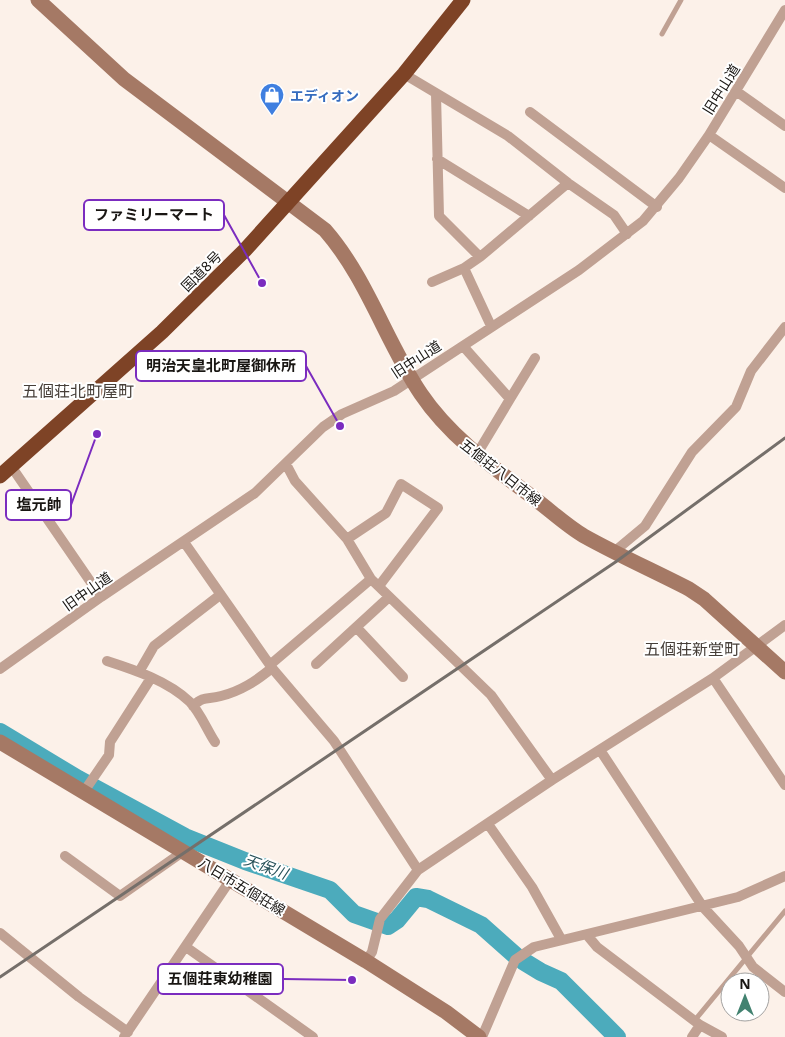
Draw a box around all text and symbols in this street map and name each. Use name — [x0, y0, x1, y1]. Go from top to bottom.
street label: 旧中山道 — [698, 60, 744, 118]
shop icon: エディオン — [259, 82, 285, 116]
place label: エディオン — [290, 86, 359, 105]
callout: ファミリーマート — [84, 200, 224, 230]
text: ファミリーマート — [94, 204, 214, 224]
street label: 国道8号 — [177, 247, 225, 295]
street label: 旧中山道 — [387, 336, 445, 382]
callout: 明治天皇北町屋御休所 — [136, 351, 306, 381]
text: 明治天皇北町屋御休所 — [146, 355, 296, 375]
district label: 五個荘北町屋町 — [22, 380, 134, 402]
street label: 五個荘八日市線 — [457, 434, 545, 510]
callout: 塩元帥 — [6, 490, 71, 520]
text: 塩元帥 — [16, 494, 62, 514]
street label: 旧中山道 — [59, 567, 115, 615]
district label: 五個荘新堂町 — [644, 638, 740, 660]
water label: 天保川 — [241, 849, 292, 884]
street label: 八日市五個荘線 — [195, 853, 289, 919]
callout: 五個荘東幼稚園 — [158, 964, 283, 994]
text: 五個荘東幼稚園 — [167, 968, 273, 988]
north arrow — [720, 972, 770, 1022]
text: N — [739, 974, 751, 993]

